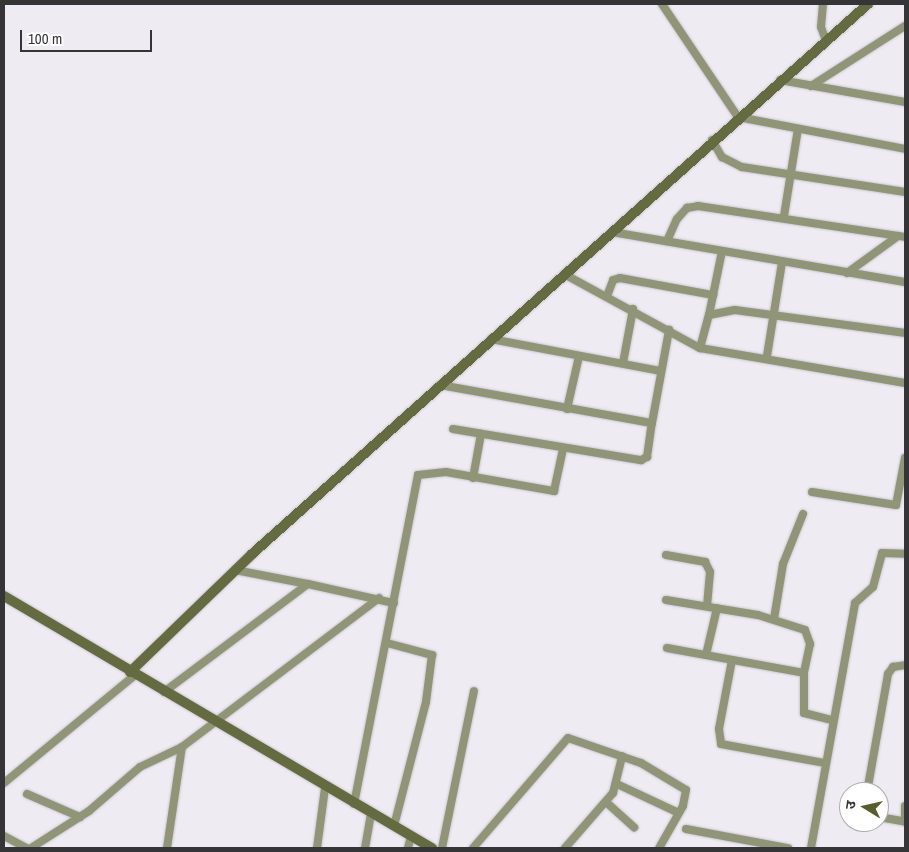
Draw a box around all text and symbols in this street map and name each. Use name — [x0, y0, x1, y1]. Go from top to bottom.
scale bar — [22, 20, 155, 52]
text: 100 m — [28, 28, 62, 49]
north arrow — [839, 782, 889, 832]
text: उ — [841, 799, 860, 810]

